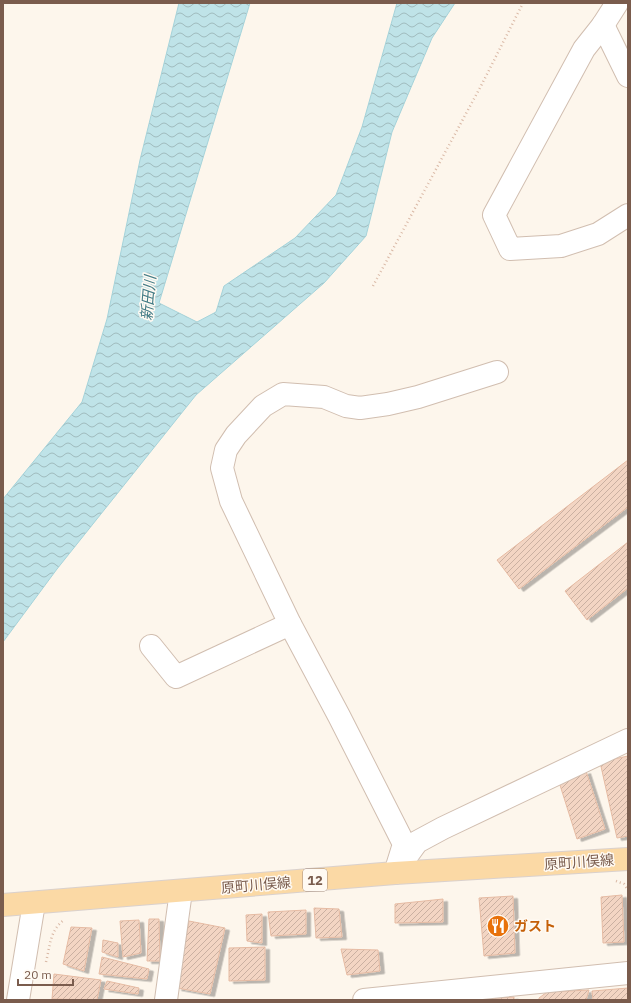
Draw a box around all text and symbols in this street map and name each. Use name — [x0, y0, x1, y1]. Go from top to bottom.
water label: 新田川 — [137, 273, 160, 321]
street label: 原町川俣線 — [543, 851, 615, 873]
road number: 12 — [303, 869, 327, 891]
street label: 原町川俣線 — [220, 873, 292, 897]
restaurant icon: ガスト — [485, 913, 511, 939]
place label: ガスト — [514, 917, 556, 935]
scale bar — [18, 961, 73, 987]
text: 20 m — [24, 967, 52, 982]

